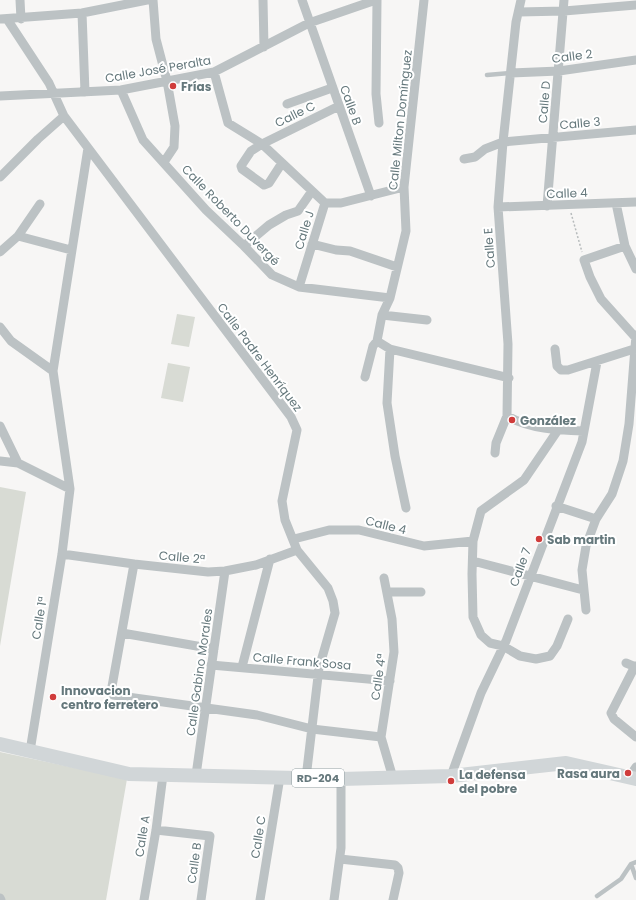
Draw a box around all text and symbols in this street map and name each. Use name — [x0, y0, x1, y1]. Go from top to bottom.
street label: Calle 2 — [551, 45, 593, 67]
street label: Calle Milton Domínguez — [384, 49, 416, 191]
street label: Calle José Peralta — [104, 51, 212, 87]
place label: Frías — [181, 78, 212, 95]
street label: Calle D — [534, 80, 554, 124]
marker: Frías — [168, 81, 178, 91]
street label: Calle B — [336, 83, 366, 127]
street label: Calle C — [272, 97, 318, 131]
street label: Calle 3 — [559, 113, 601, 133]
street label: Calle Roberto Duvergé — [178, 161, 284, 269]
street label: Calle 4 — [546, 184, 588, 202]
street label: Calle J — [290, 208, 318, 252]
street label: Calle E — [479, 227, 499, 269]
street label: Calle Padre Henríquez — [214, 299, 306, 415]
place label: González — [520, 412, 576, 429]
marker: González — [507, 415, 517, 425]
street label: Calle 4 — [364, 512, 409, 538]
place label: Sab martin — [547, 531, 616, 548]
marker: Sab martin — [534, 534, 544, 544]
street label: Calle 7 — [505, 545, 535, 589]
street label: Calle 2ª — [158, 547, 206, 567]
street label: Calle 1ª — [27, 595, 51, 641]
street label: Calle Gabino Morales — [182, 607, 216, 737]
street label: Calle Frank Sosa — [252, 648, 352, 674]
street label: Calle 4ª — [366, 653, 390, 701]
place label: Innovacion centro ferretero — [61, 682, 159, 713]
marker: Innovacion centro ferretero — [48, 692, 58, 702]
place label: Rasa aura — [557, 765, 620, 782]
place label: La defensa del pobre — [459, 766, 526, 797]
marker: Rasa aura — [623, 768, 633, 778]
road number: RD-204 — [292, 769, 344, 787]
marker: La defensa del pobre — [446, 776, 456, 786]
street label: Calle A — [130, 814, 154, 858]
street label: Calle C — [246, 814, 270, 860]
street label: Calle B — [183, 841, 205, 885]

